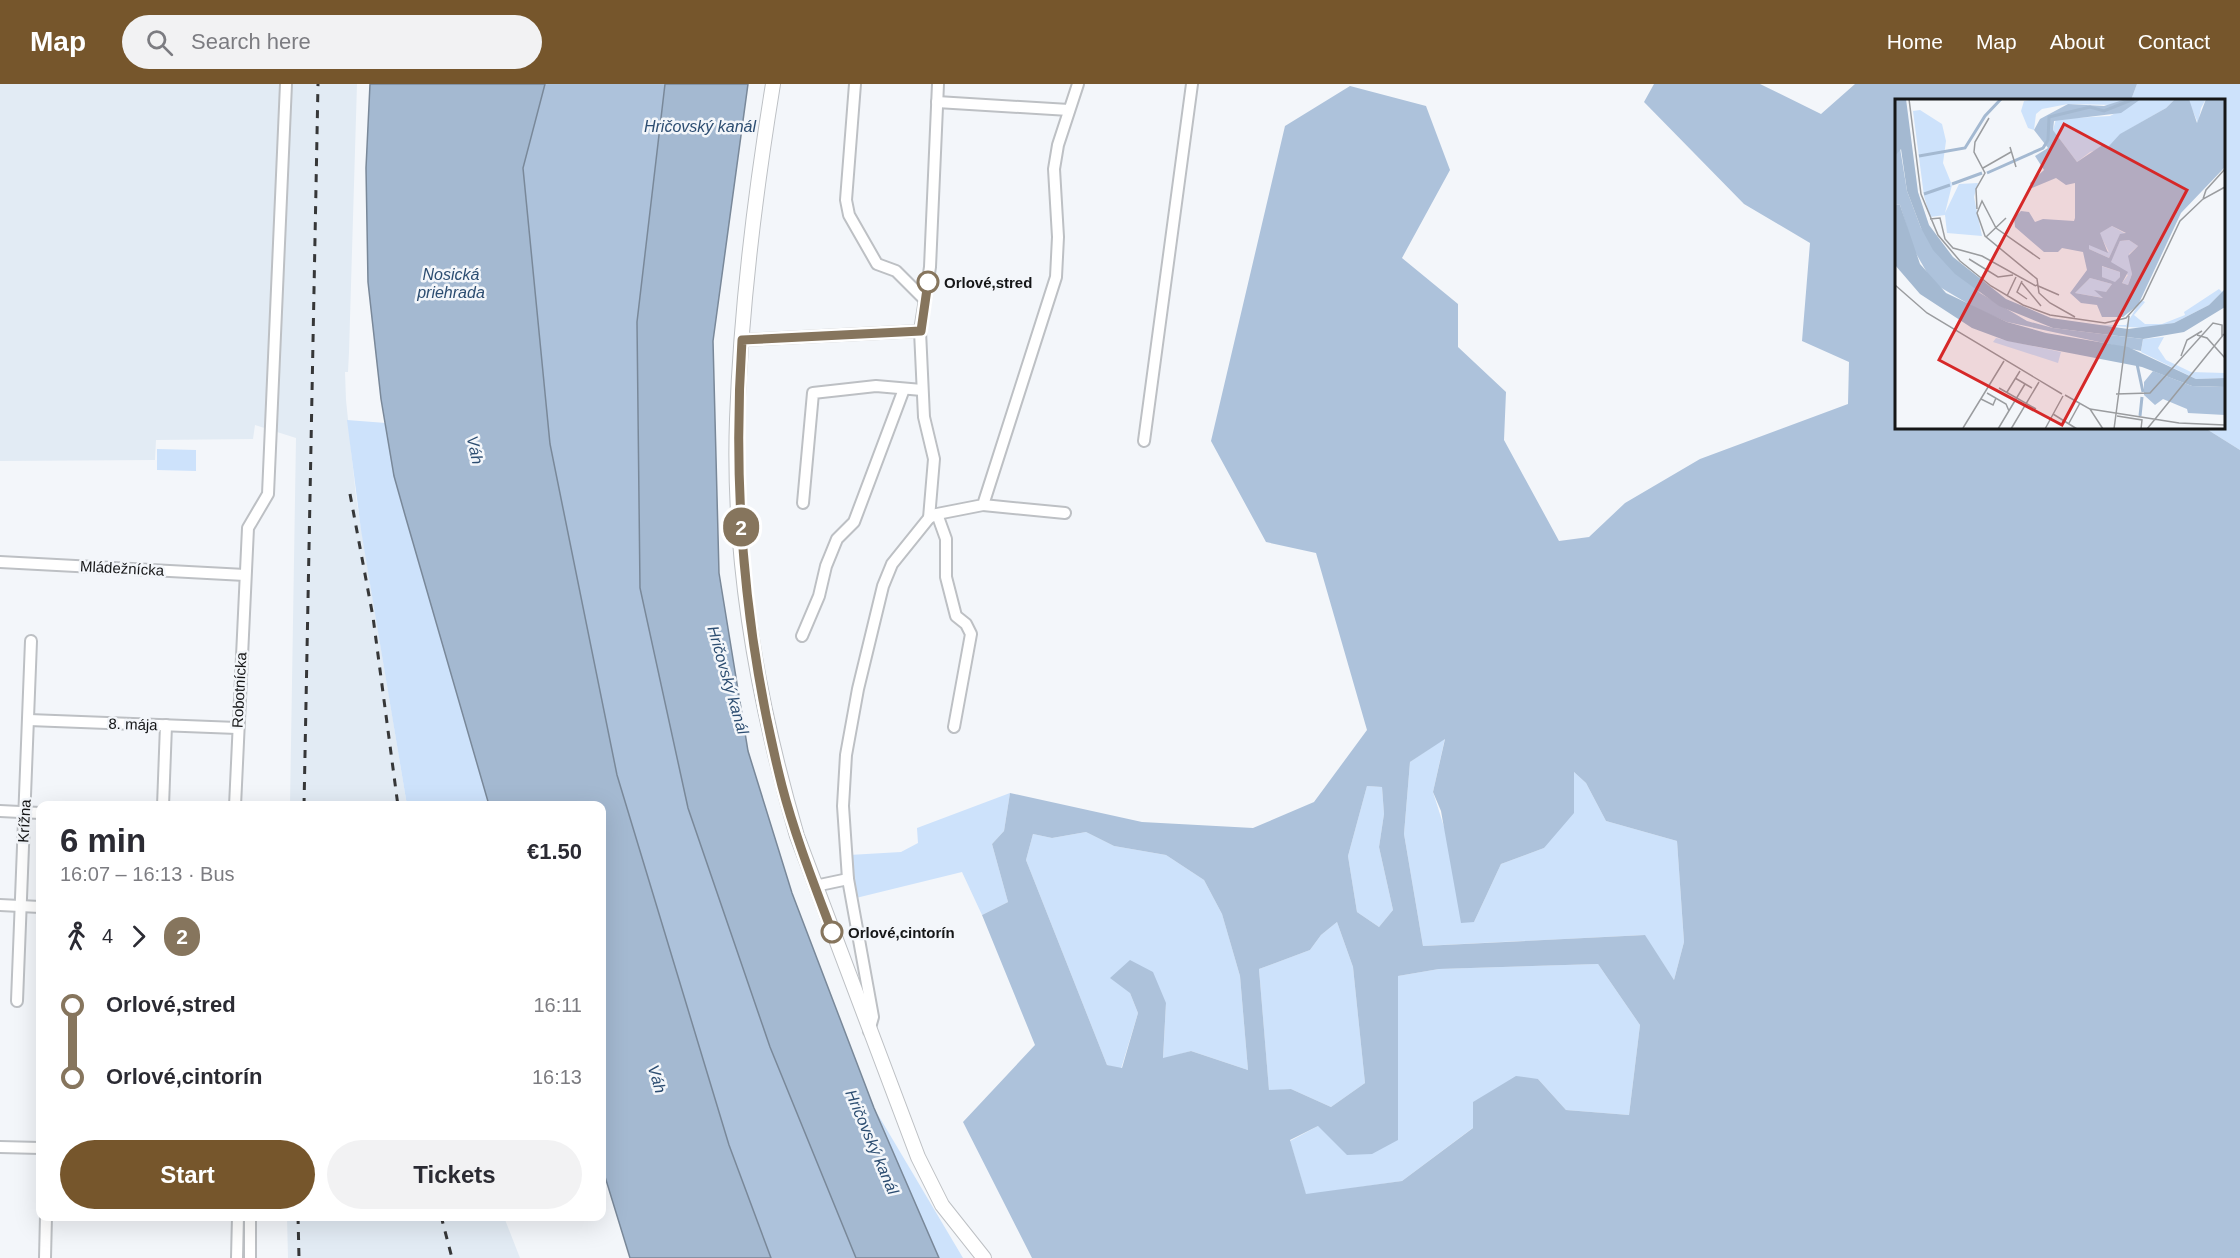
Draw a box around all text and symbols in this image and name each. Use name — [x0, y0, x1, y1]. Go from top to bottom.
search box — [122, 15, 542, 69]
text: Map — [30, 26, 86, 57]
icon: search — [143, 26, 176, 59]
text: Search here — [191, 29, 311, 54]
text: Home — [1887, 30, 1943, 53]
text: Map — [1976, 30, 2017, 53]
text: About — [2050, 30, 2105, 53]
text: Contact — [2138, 30, 2210, 53]
inset map — [1895, 99, 2225, 429]
water label: Hričovský kanál — [644, 118, 756, 135]
water label: Nosická priehrada — [416, 266, 485, 301]
marker: Orlové,stred — [917, 271, 939, 293]
place label: Orlové,stred — [944, 274, 1032, 291]
water label: Váh — [464, 434, 487, 466]
line badge: 2 — [722, 508, 760, 546]
text: 2 — [735, 516, 747, 539]
street label: Mládežnícka — [80, 557, 165, 579]
water label: Hričovský kanál — [704, 624, 752, 737]
street label: Robotnícka — [229, 651, 250, 728]
street label: 8. mája — [108, 715, 159, 733]
street label: Krížna — [14, 798, 34, 843]
text: 6 min — [60, 822, 146, 859]
text: €1.50 — [527, 839, 582, 864]
text: 16:07 – 16:13 · Bus — [60, 863, 235, 885]
icon: walk — [60, 920, 93, 953]
icon: forward — [122, 920, 155, 953]
marker: Orlové,cintorín — [821, 921, 843, 943]
place label: Orlové,cintorín — [848, 924, 955, 941]
text: 4 — [102, 925, 113, 947]
text: 2 — [176, 925, 188, 948]
text: Orlové,stred — [106, 992, 236, 1017]
text: 16:11 — [533, 994, 582, 1016]
water label: Váh — [645, 1063, 669, 1095]
text: Orlové,cintorín — [106, 1064, 262, 1089]
text: 16:13 — [532, 1066, 582, 1088]
water label: Hričovský kanál — [842, 1087, 902, 1197]
button: Start — [60, 1140, 315, 1209]
button: Tickets — [327, 1140, 582, 1209]

